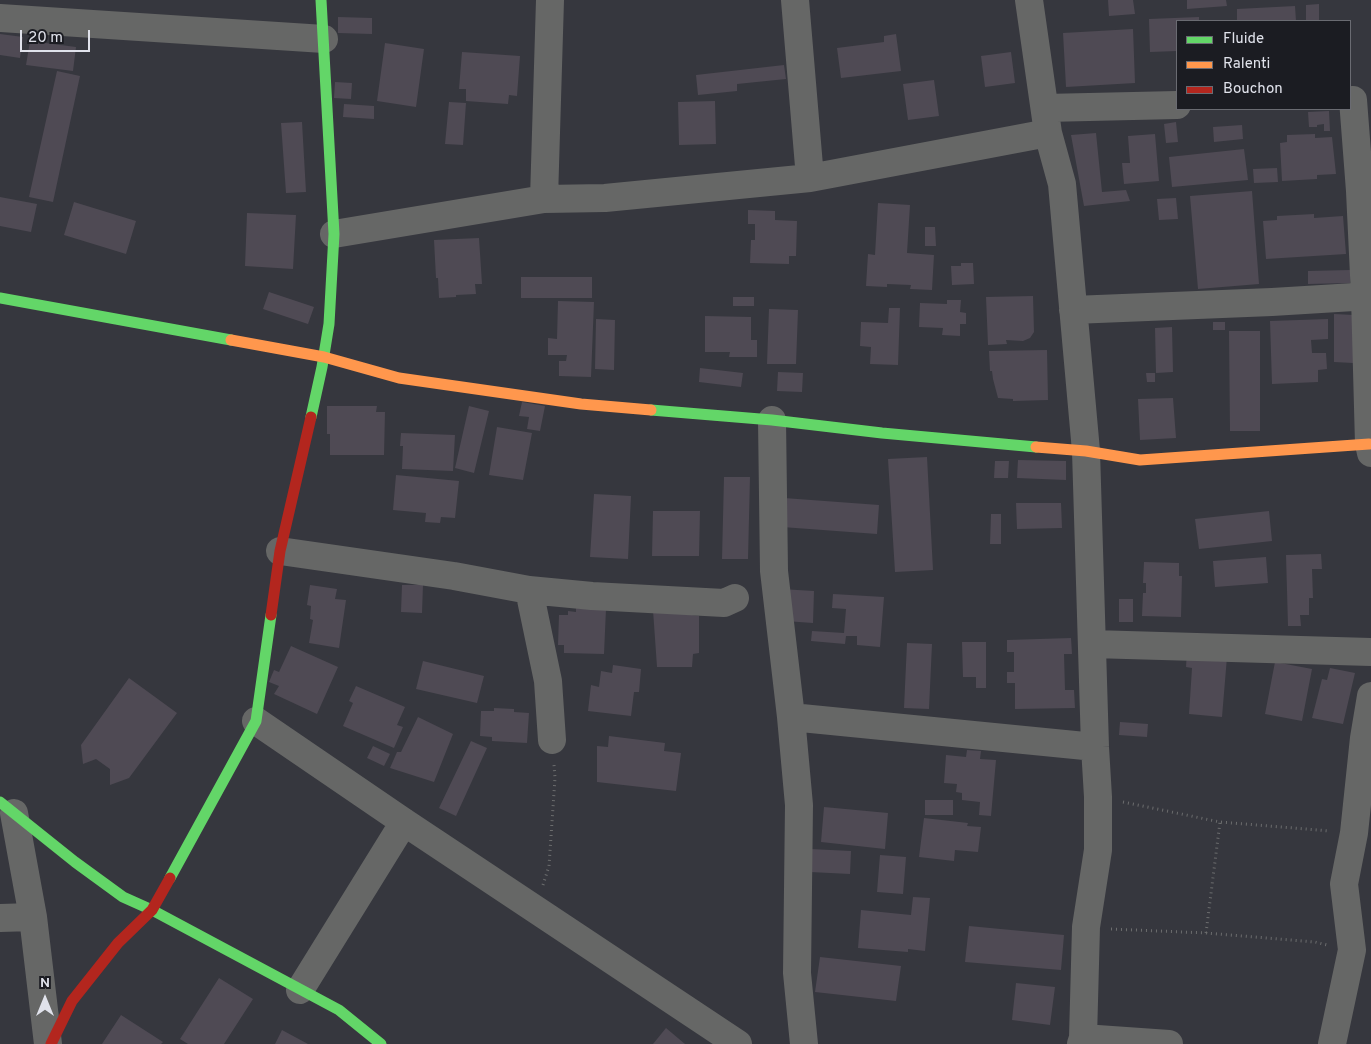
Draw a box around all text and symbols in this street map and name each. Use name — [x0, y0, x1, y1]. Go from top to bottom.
scale bar — [22, 20, 92, 52]
legend — [1176, 20, 1351, 110]
text: 20 m — [28, 29, 63, 48]
text: Fluide — [1223, 30, 1264, 49]
text: Ralenti — [1223, 55, 1270, 74]
text: Bouchon — [1223, 80, 1283, 99]
north arrow — [20, 974, 70, 1024]
text: N — [40, 975, 50, 992]

